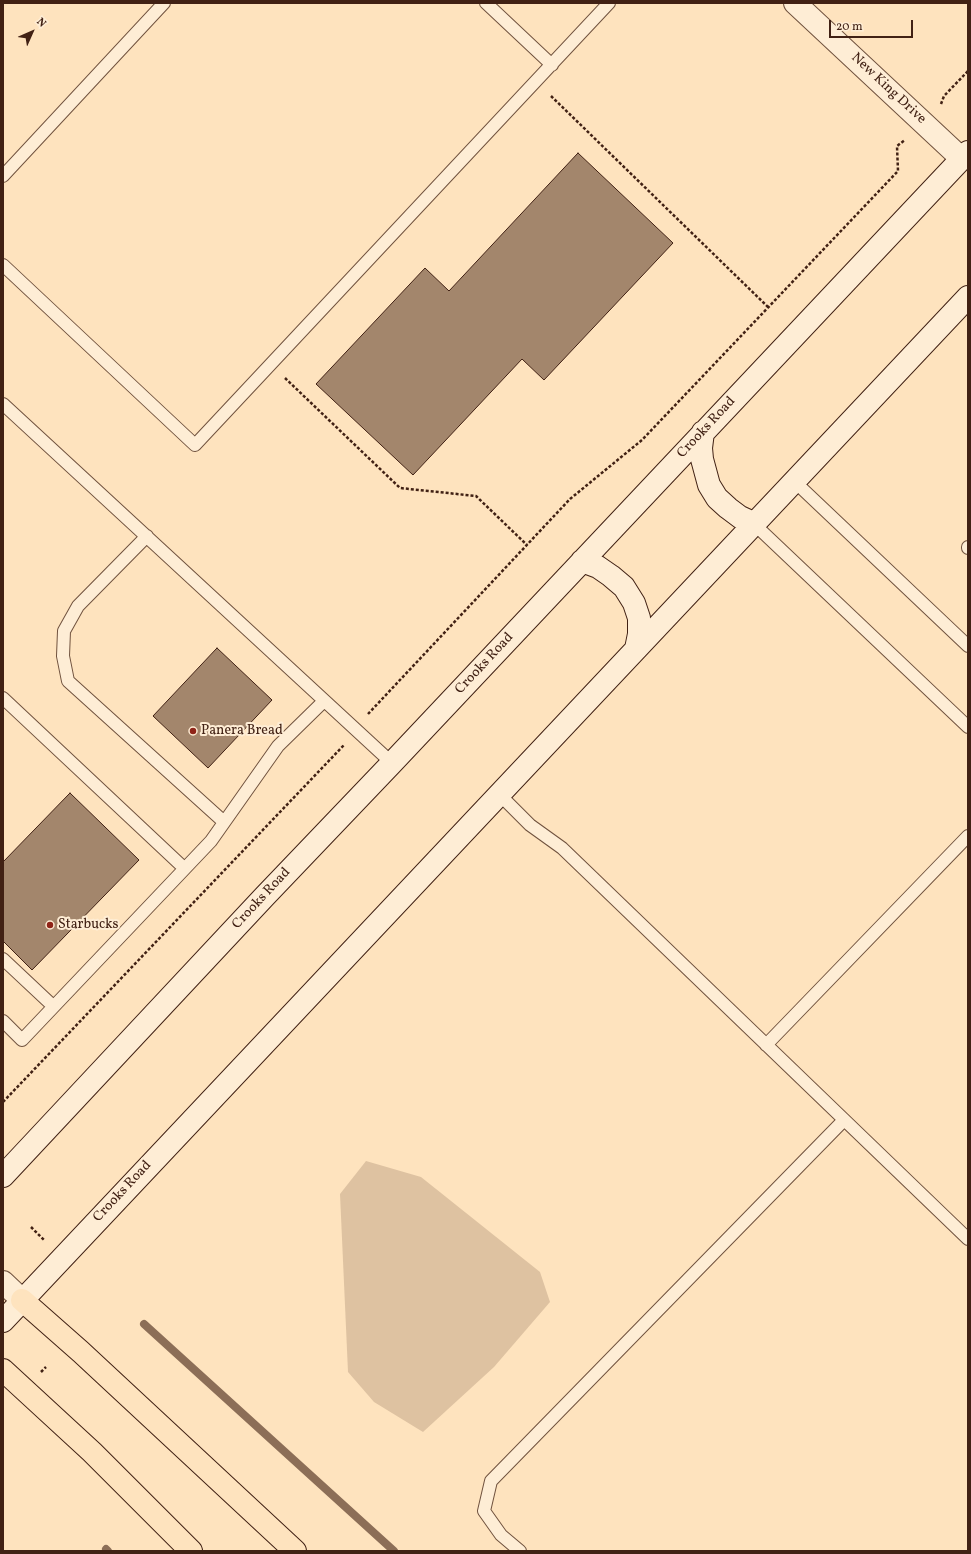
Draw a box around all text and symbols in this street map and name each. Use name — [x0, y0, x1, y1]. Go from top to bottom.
north arrow — [12, 12, 52, 52]
scale bar — [831, 12, 915, 38]
text: N — [33, 15, 49, 31]
text: 20 m — [836, 19, 863, 35]
street label: New King Drive — [847, 50, 929, 128]
street label: Crooks Road — [674, 394, 740, 462]
street label: Crooks Road — [452, 630, 518, 698]
place label: Panera Bread — [201, 723, 283, 739]
marker: Panera Bread — [188, 726, 198, 736]
street label: Crooks Road — [229, 865, 295, 933]
place label: Starbucks — [58, 917, 119, 933]
marker: Starbucks — [45, 920, 55, 930]
street label: Crooks Road — [90, 1158, 156, 1226]

